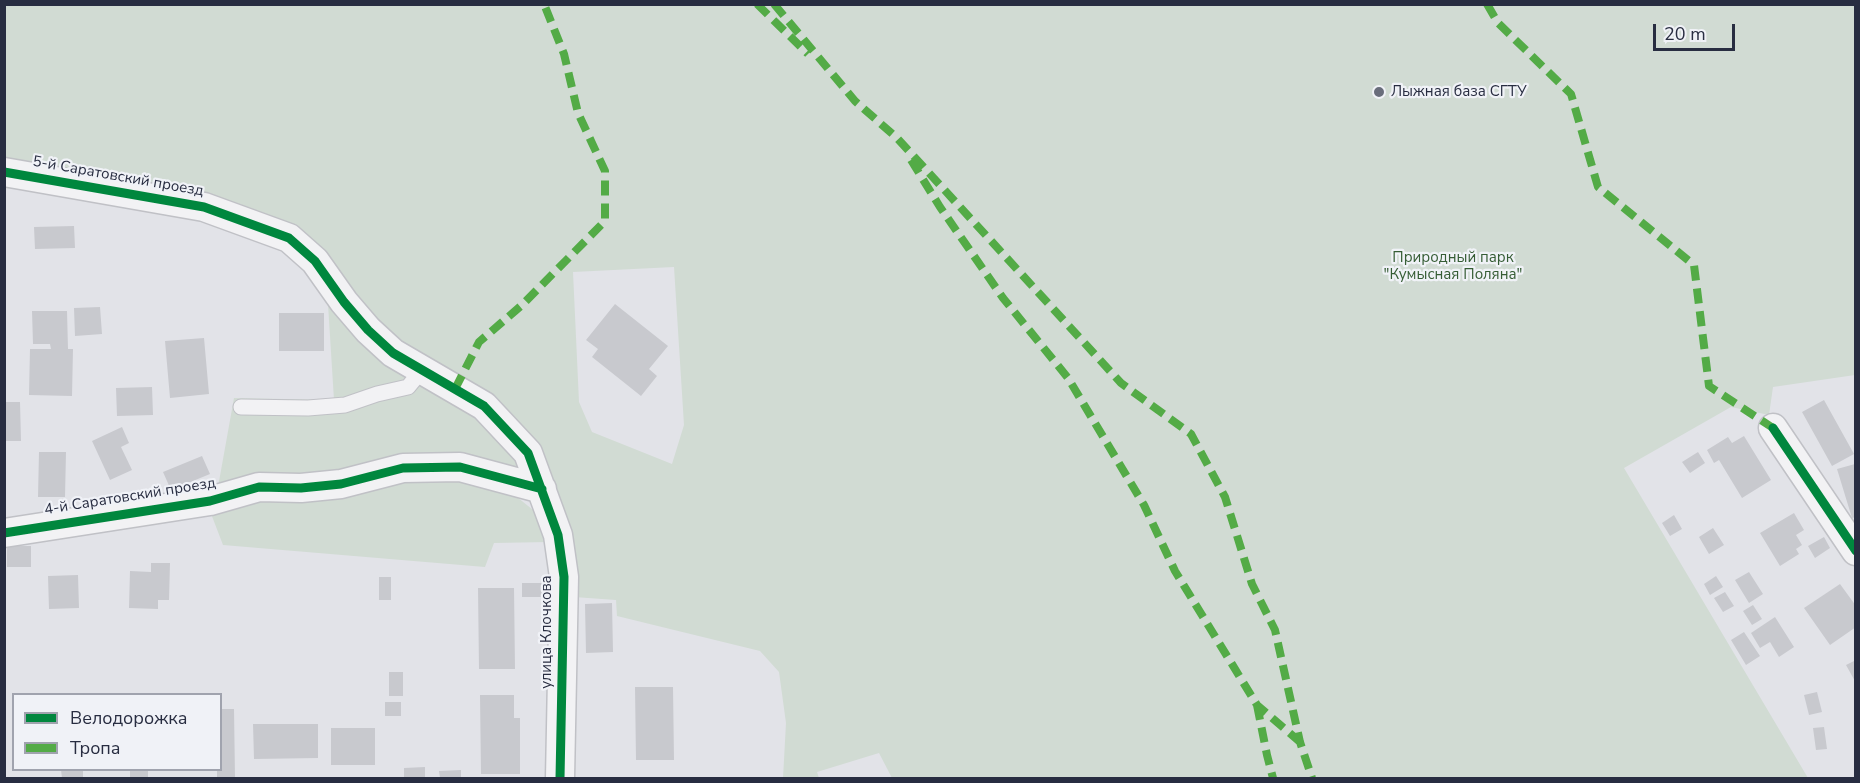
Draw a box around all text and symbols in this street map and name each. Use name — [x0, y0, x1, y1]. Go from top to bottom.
scale bar — [1656, 12, 1738, 50]
text: 20 m — [1664, 22, 1706, 46]
place label: Лыжная база СГТУ — [1391, 83, 1527, 101]
marker: Лыжная база СГТУ — [1372, 85, 1386, 99]
street label: 5-й Саратовский проезд — [31, 153, 205, 201]
park label: Природный парк "Кумысная Поляна" — [1384, 249, 1522, 284]
street label: 4-й Саратовский проезд — [43, 475, 217, 519]
street label: улица Клочкова — [538, 575, 556, 689]
legend — [12, 693, 222, 771]
text: Велодорожка — [70, 706, 187, 730]
text: Тропа — [70, 736, 121, 760]

